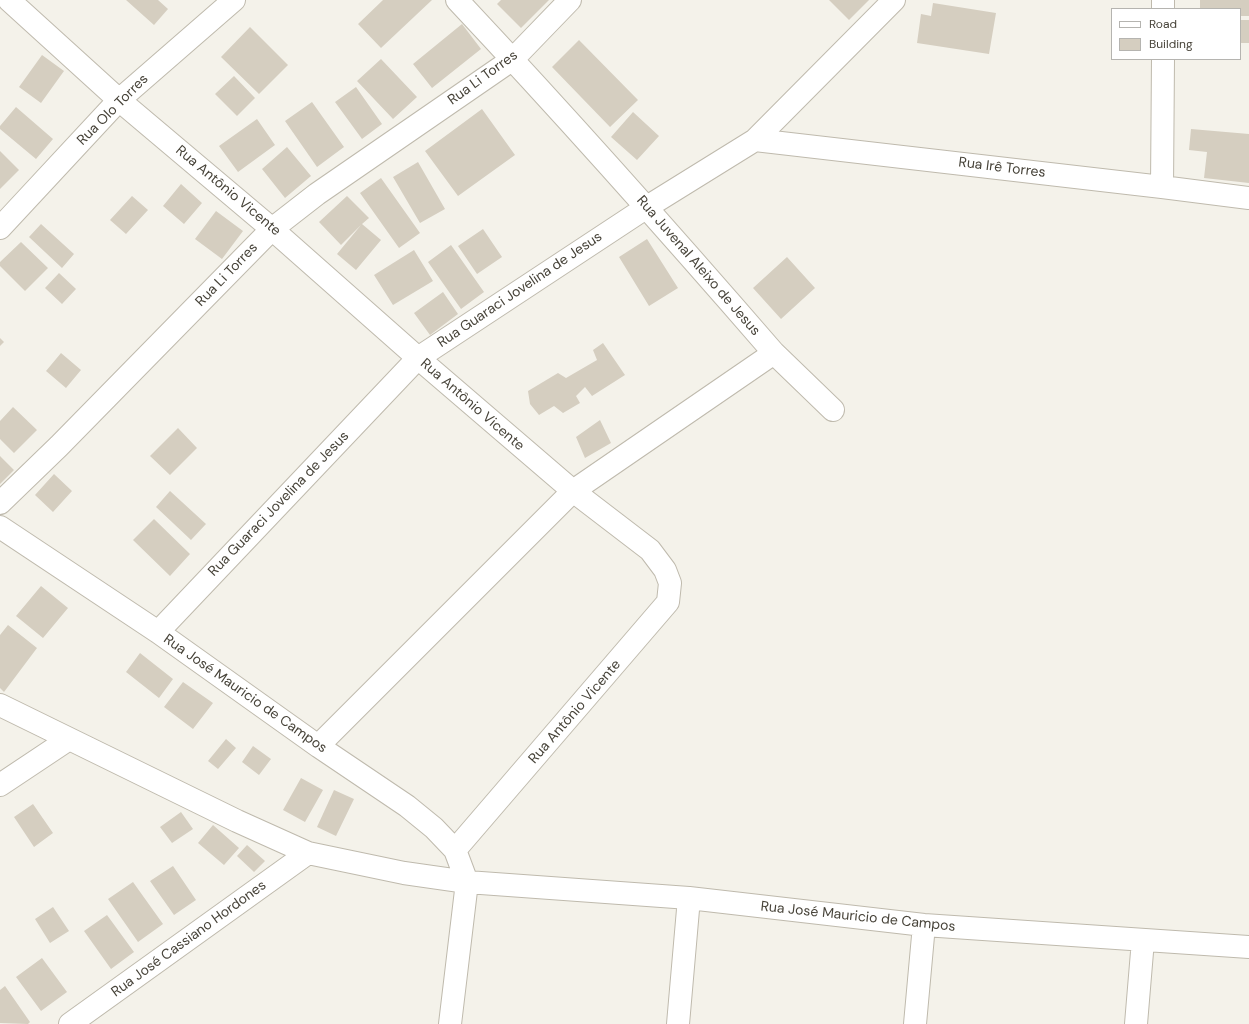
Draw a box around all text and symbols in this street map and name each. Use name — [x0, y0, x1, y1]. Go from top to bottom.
legend — [1111, 8, 1241, 60]
text: Road — [1149, 16, 1177, 32]
text: Building — [1149, 36, 1193, 52]
street label: Rua Li Torres — [445, 47, 521, 109]
street label: Rua Olo Torres — [74, 71, 152, 149]
street label: Rua Antônio Vicente — [172, 142, 284, 240]
street label: Rua Irê Torres — [958, 154, 1046, 182]
street label: Rua Juvenal Aleixo de Jesus — [633, 193, 763, 339]
street label: Rua Guaraci Jovelina de Jesus — [434, 228, 606, 352]
street label: Rua Li Torres — [192, 240, 262, 310]
street label: Rua Antônio Vicente — [417, 355, 527, 455]
street label: Rua Guaraci Jovelina de Jesus — [205, 428, 353, 580]
street label: Rua José Mauricio de Campos — [160, 631, 330, 757]
street label: Rua Antônio Vicente — [525, 657, 625, 767]
street label: Rua José Cassiano Hordones — [108, 877, 270, 1001]
street label: Rua José Mauricio de Campos — [760, 898, 956, 936]

